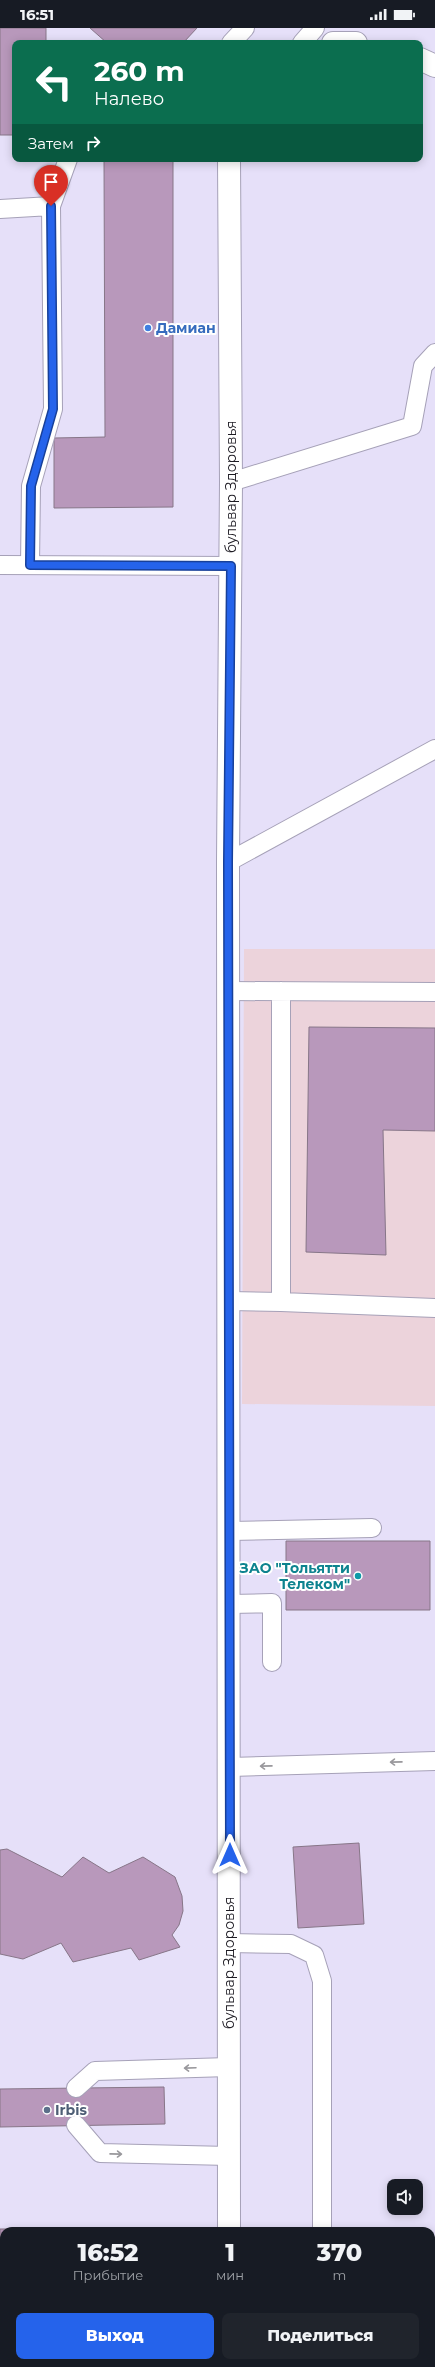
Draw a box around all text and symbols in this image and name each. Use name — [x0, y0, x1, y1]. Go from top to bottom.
text: 16:51 — [20, 5, 54, 24]
text: 260 m — [94, 54, 185, 88]
icon: left — [28, 56, 80, 108]
text: Налево — [94, 88, 164, 110]
icon: right — [82, 132, 104, 154]
text: Затем — [28, 134, 74, 153]
pin — [34, 165, 68, 206]
icon: arrive — [40, 171, 62, 193]
place label: Дамиан — [156, 319, 216, 337]
marker: Дамиан — [143, 323, 153, 333]
street label: бульвар Здоровья — [222, 421, 240, 553]
place label: ЗАО "Тольятти Телеком" — [239, 1559, 350, 1593]
marker: ЗАО "Тольятти Телеком" — [353, 1571, 363, 1581]
one-way arrow — [390, 1759, 403, 1766]
one-way arrow — [260, 1762, 273, 1769]
position arrow — [209, 1834, 251, 1876]
street label: бульвар Здоровья — [220, 1897, 238, 2029]
one-way arrow — [184, 2065, 197, 2072]
place label: Irbis — [55, 2101, 87, 2119]
marker: Irbis — [42, 2105, 52, 2115]
one-way arrow — [109, 2150, 122, 2158]
map controls — [387, 2179, 423, 2215]
button: sound — [387, 2179, 423, 2215]
text: 16:52 — [78, 2238, 138, 2267]
text: 1 — [225, 2238, 235, 2267]
text: 370 — [317, 2238, 362, 2267]
text: Прибытие — [73, 2267, 143, 2283]
text: мин — [216, 2267, 244, 2283]
text: m — [333, 2267, 346, 2283]
button: Выход — [16, 2313, 214, 2359]
button: Поделиться — [222, 2313, 419, 2359]

